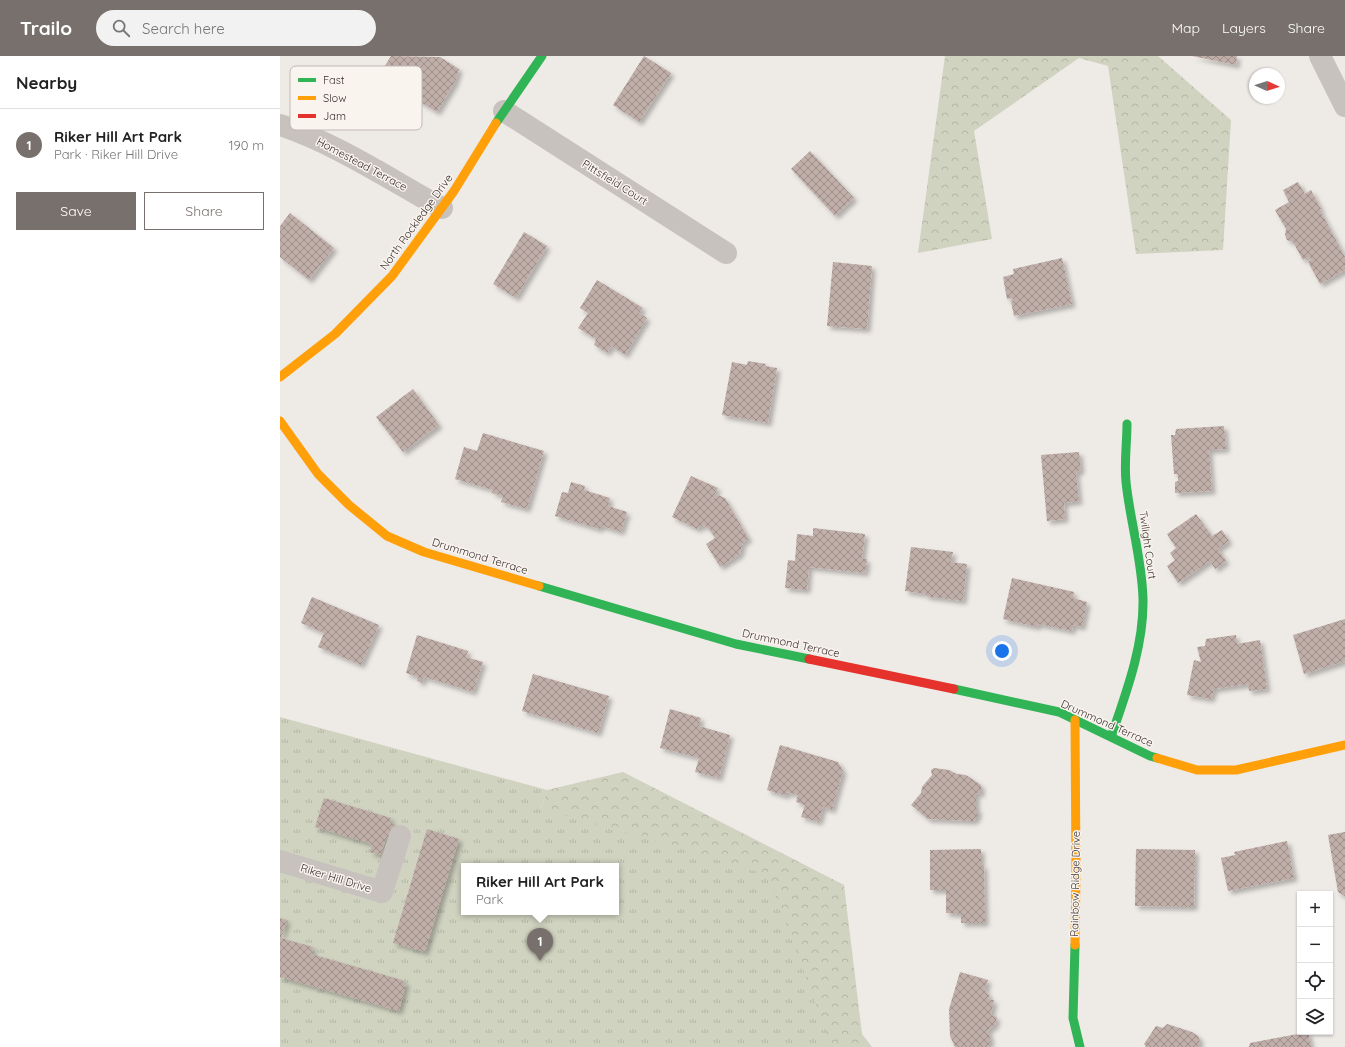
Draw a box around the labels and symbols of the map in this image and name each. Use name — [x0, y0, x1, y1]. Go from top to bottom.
legend — [290, 66, 422, 130]
north arrow — [1249, 68, 1285, 104]
text: Fast — [323, 73, 345, 87]
text: Slow — [323, 91, 347, 105]
text: Jam — [323, 109, 346, 123]
street label: Homestead Terrace — [314, 134, 410, 194]
street label: Pittsfield Court — [580, 156, 650, 208]
street label: North Rockledge Drive — [377, 171, 455, 273]
street label: Twilight Court — [1136, 510, 1160, 580]
street label: Drummond Terrace — [430, 535, 530, 577]
street label: Drummond Terrace — [741, 626, 841, 660]
your location — [992, 641, 1012, 661]
street label: Drummond Terrace — [1059, 696, 1155, 750]
street label: Rainbow Ridge Drive — [1067, 831, 1083, 937]
street label: Riker Hill Drive — [299, 861, 373, 895]
pin: 1 — [527, 928, 553, 961]

